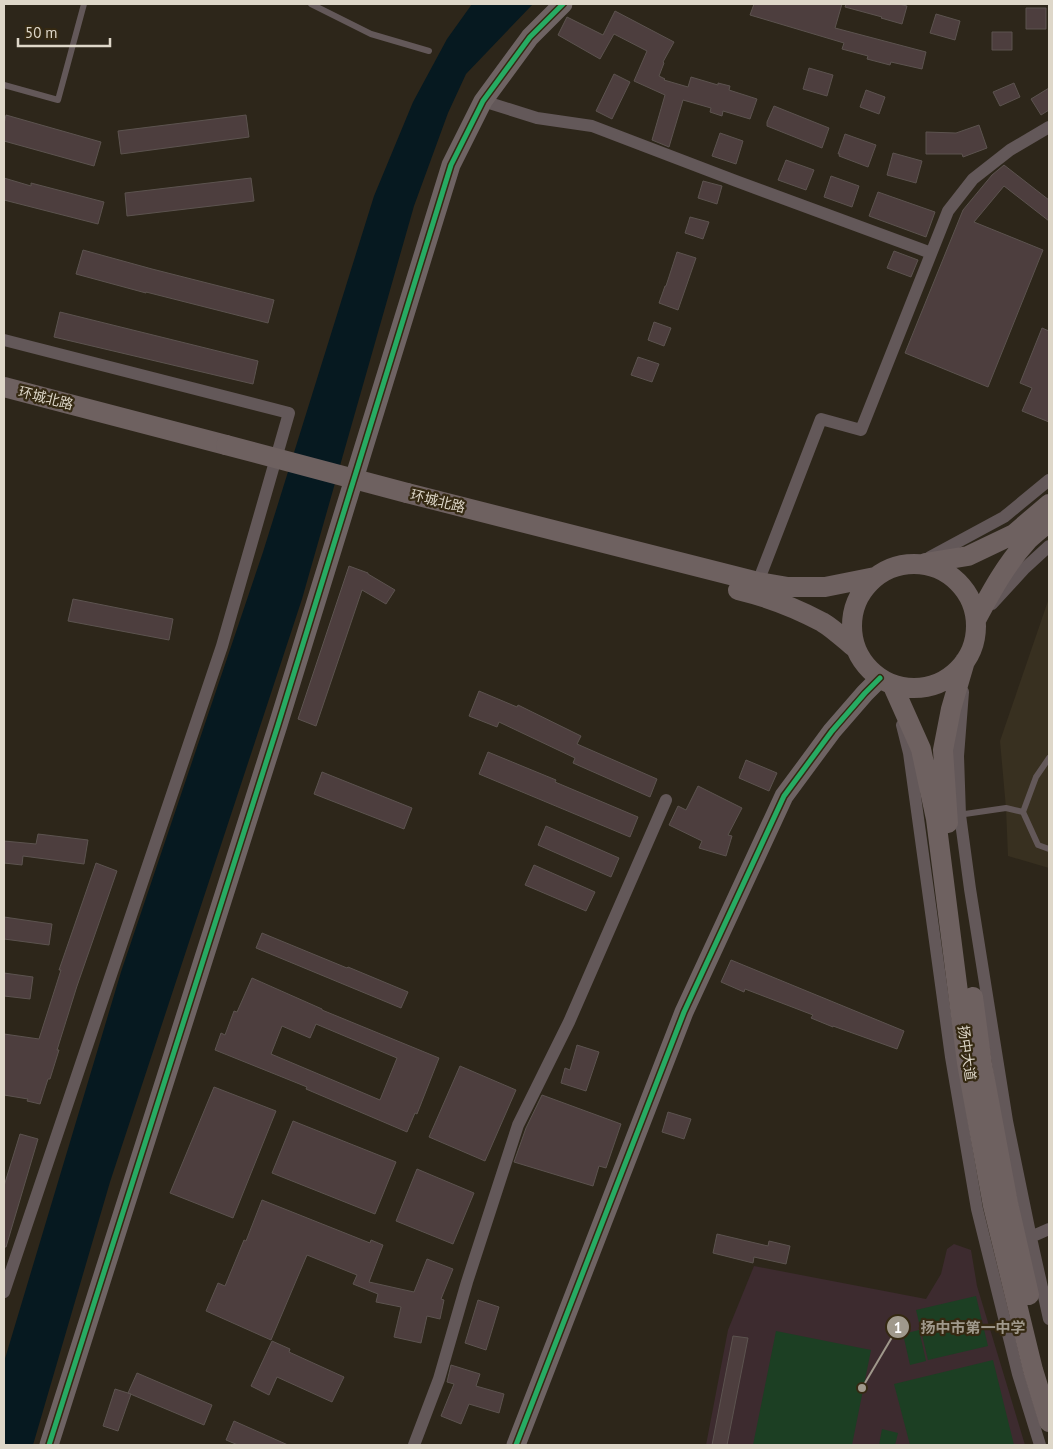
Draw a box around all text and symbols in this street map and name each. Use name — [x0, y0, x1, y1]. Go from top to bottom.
scale bar — [18, 15, 110, 47]
text: 50 m — [25, 23, 58, 42]
street label: 环城北路 — [17, 382, 75, 414]
street label: 环城北路 — [409, 485, 467, 517]
street label: 扬中大道 — [954, 1024, 980, 1082]
callout: 扬中市第一中学 — [886, 1312, 1036, 1342]
text: 1 — [894, 1318, 902, 1337]
text: 扬中市第一中学 — [920, 1318, 1026, 1337]

